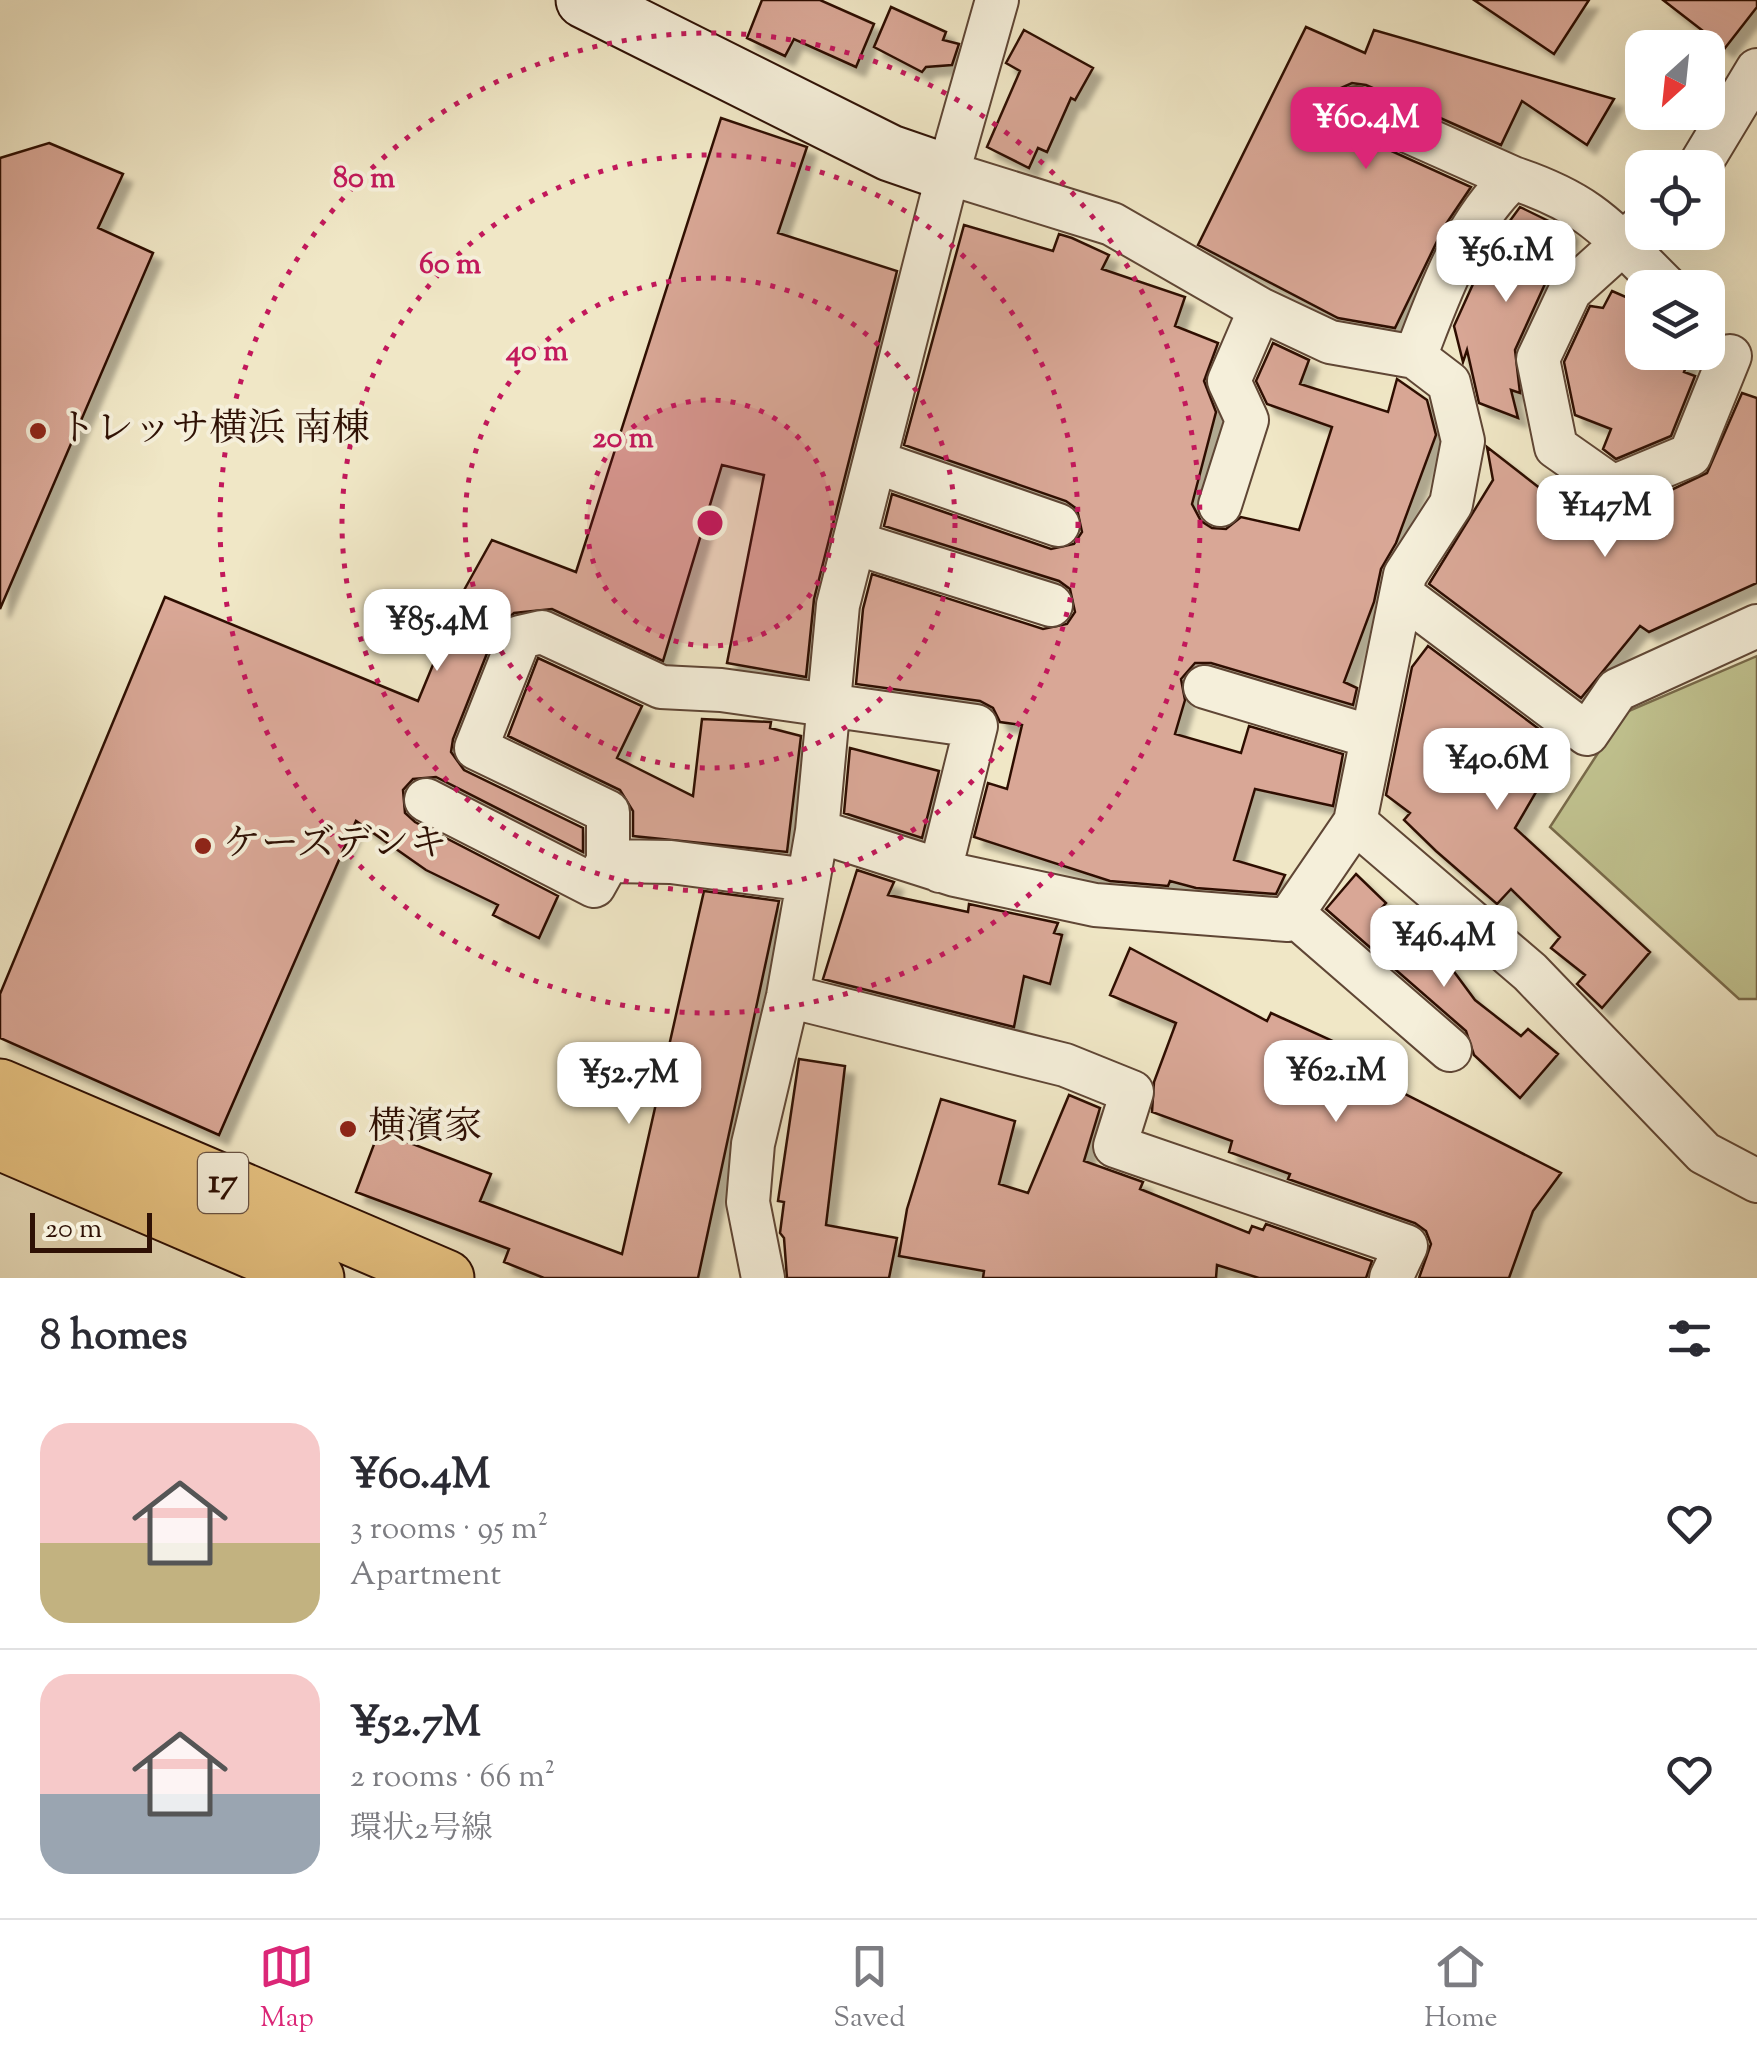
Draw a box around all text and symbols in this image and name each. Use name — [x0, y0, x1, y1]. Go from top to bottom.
north arrow — [1625, 30, 1725, 130]
map controls — [1625, 30, 1725, 370]
pin: ¥60.4M — [1285, 87, 1447, 172]
text: ¥60.4M — [1313, 96, 1419, 142]
button: locate — [1625, 150, 1725, 250]
text: 80 m — [333, 158, 395, 201]
pin: ¥56.1M — [1425, 220, 1587, 305]
text: ¥56.1M — [1458, 229, 1554, 275]
text: 60 m — [419, 244, 481, 287]
button: layers — [1625, 270, 1725, 370]
text: 40 m — [505, 331, 568, 374]
place label: トレッサ横浜 南棟 — [58, 404, 370, 458]
text: 20 m — [592, 418, 654, 461]
marker: トレッサ横浜 南棟 — [27, 420, 49, 442]
pin: ¥147M — [1535, 475, 1675, 560]
text: ¥147M — [1559, 484, 1651, 530]
centre of rings — [692, 505, 728, 541]
pin: ¥85.4M — [356, 589, 518, 674]
text: ¥85.4M — [386, 598, 488, 644]
pin: ¥40.6M — [1416, 728, 1578, 813]
text: ¥40.6M — [1445, 737, 1549, 783]
place label: ケーズデンキ — [223, 819, 448, 873]
marker: ケーズデンキ — [192, 835, 214, 857]
pin: ¥46.4M — [1363, 905, 1525, 990]
text: ¥46.4M — [1392, 914, 1496, 960]
pin: ¥62.1M — [1255, 1040, 1417, 1125]
pin: ¥52.7M — [548, 1042, 710, 1127]
text: ¥62.1M — [1286, 1049, 1386, 1095]
text: ¥52.7M — [579, 1051, 679, 1097]
place label: 横濱家 — [368, 1102, 482, 1156]
marker: 横濱家 — [337, 1118, 359, 1140]
road number: 17 — [198, 1153, 248, 1213]
scale bar — [30, 1208, 152, 1252]
text: 20 m — [45, 1210, 102, 1250]
text: 8 homes — [40, 1308, 188, 1368]
icon: filters — [1662, 1311, 1717, 1366]
text: ¥60.4M — [350, 1447, 490, 1507]
icon: home — [120, 1463, 240, 1583]
icon: heart — [1662, 1496, 1717, 1551]
text: 3 rooms · 95 m² — [350, 1507, 548, 1553]
text: Apartment — [350, 1553, 501, 1599]
text: ¥52.7M — [350, 1695, 481, 1755]
icon: home — [120, 1714, 240, 1834]
icon: heart — [1662, 1747, 1717, 1802]
text: 2 rooms · 66 m² — [350, 1755, 555, 1801]
text: 環状2号線 — [350, 1807, 493, 1853]
tab: Map — [259, 1939, 314, 2039]
tab: Saved — [833, 1939, 905, 2039]
tab: Home — [1424, 1939, 1498, 2039]

